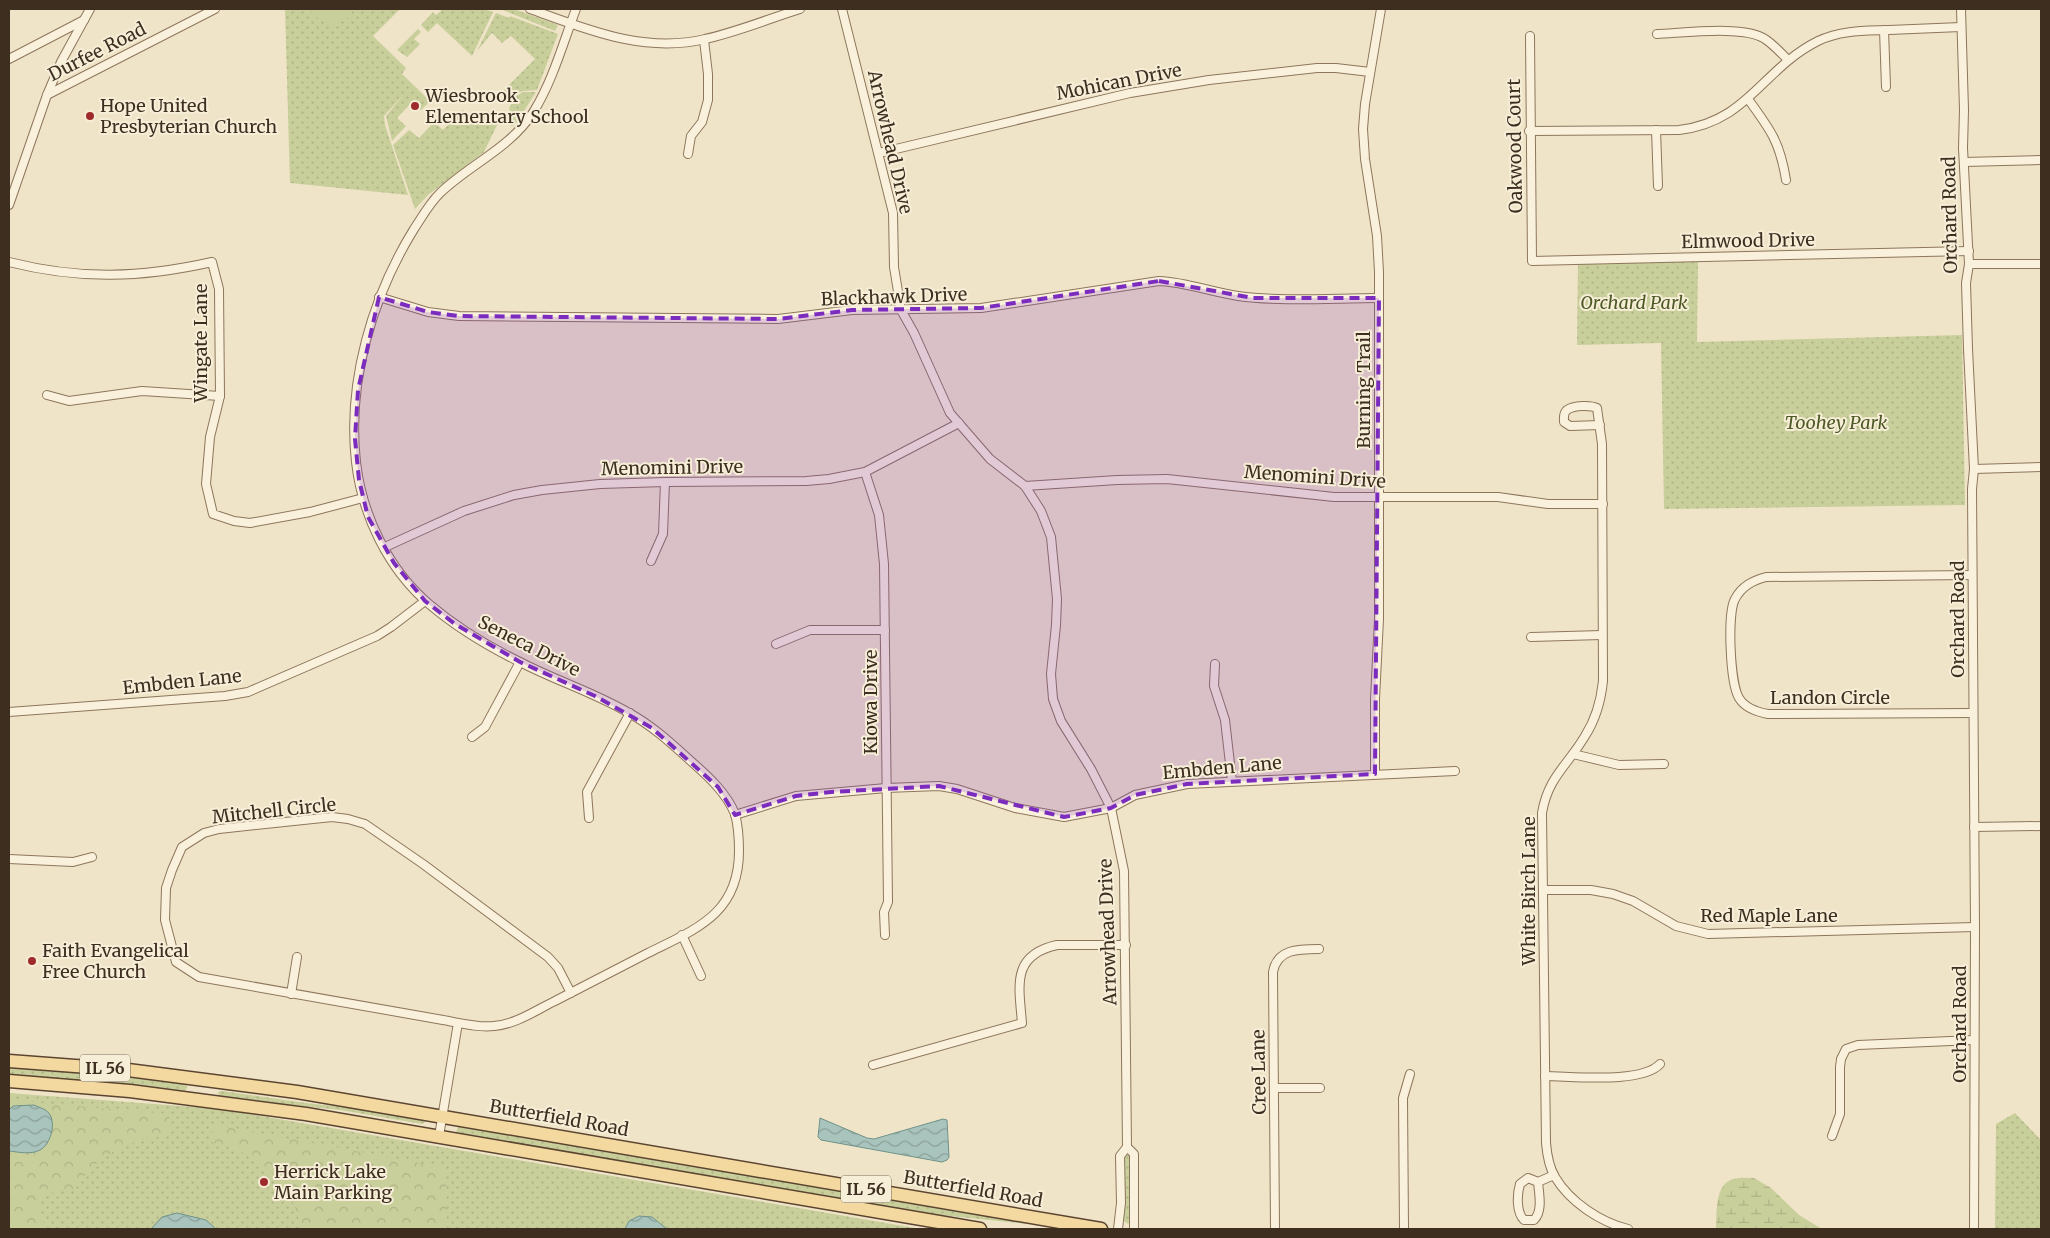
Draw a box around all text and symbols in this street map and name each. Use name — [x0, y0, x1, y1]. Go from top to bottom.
street label: Durfee Road — [44, 17, 150, 86]
street label: Mohican Drive — [1054, 58, 1184, 105]
street label: Arrowhead Drive — [863, 67, 918, 216]
street label: Oakwood Court — [1502, 79, 1527, 214]
place label: Wiesbrook Elementary School — [424, 84, 589, 128]
place label: Hope United Presbyterian Church — [100, 94, 277, 138]
marker: Wiesbrook Elementary School — [409, 100, 421, 112]
marker: Hope United Presbyterian Church — [84, 110, 96, 122]
street label: Orchard Road — [1937, 156, 1962, 274]
street label: Elmwood Drive — [1681, 228, 1815, 253]
street label: Blackhawk Drive — [820, 282, 967, 311]
street label: Wingate Lane — [189, 284, 212, 403]
park label: Orchard Park — [1580, 291, 1688, 314]
street label: Burning Trail — [1352, 331, 1375, 449]
park label: Toohey Park — [1785, 411, 1887, 434]
street label: Menomini Drive — [601, 455, 743, 480]
street label: Menomini Drive — [1243, 460, 1387, 493]
street label: Orchard Road — [1946, 560, 1969, 678]
street label: Seneca Drive — [474, 610, 584, 681]
street label: Kiowa Drive — [859, 650, 882, 754]
street label: Embden Lane — [121, 664, 243, 699]
street label: Landon Circle — [1770, 686, 1890, 709]
street label: Embden Lane — [1161, 751, 1282, 784]
street label: Mitchell Circle — [211, 793, 337, 828]
street label: White Birch Lane — [1517, 816, 1540, 967]
street label: Arrowhead Drive — [1093, 858, 1122, 1007]
street label: Red Maple Lane — [1700, 904, 1838, 927]
place label: Faith Evangelical Free Church — [42, 939, 189, 983]
marker: Faith Evangelical Free Church — [26, 955, 38, 967]
street label: Orchard Road — [1948, 965, 1971, 1083]
street label: Cree Lane — [1246, 1029, 1271, 1115]
road number: IL 56 — [80, 1054, 130, 1082]
street label: Butterfield Road — [488, 1094, 631, 1141]
place label: Herrick Lake Main Parking — [274, 1160, 392, 1204]
street label: Butterfield Road — [902, 1165, 1045, 1212]
marker: Herrick Lake Main Parking — [258, 1176, 270, 1188]
road number: IL 56 — [841, 1176, 891, 1202]

